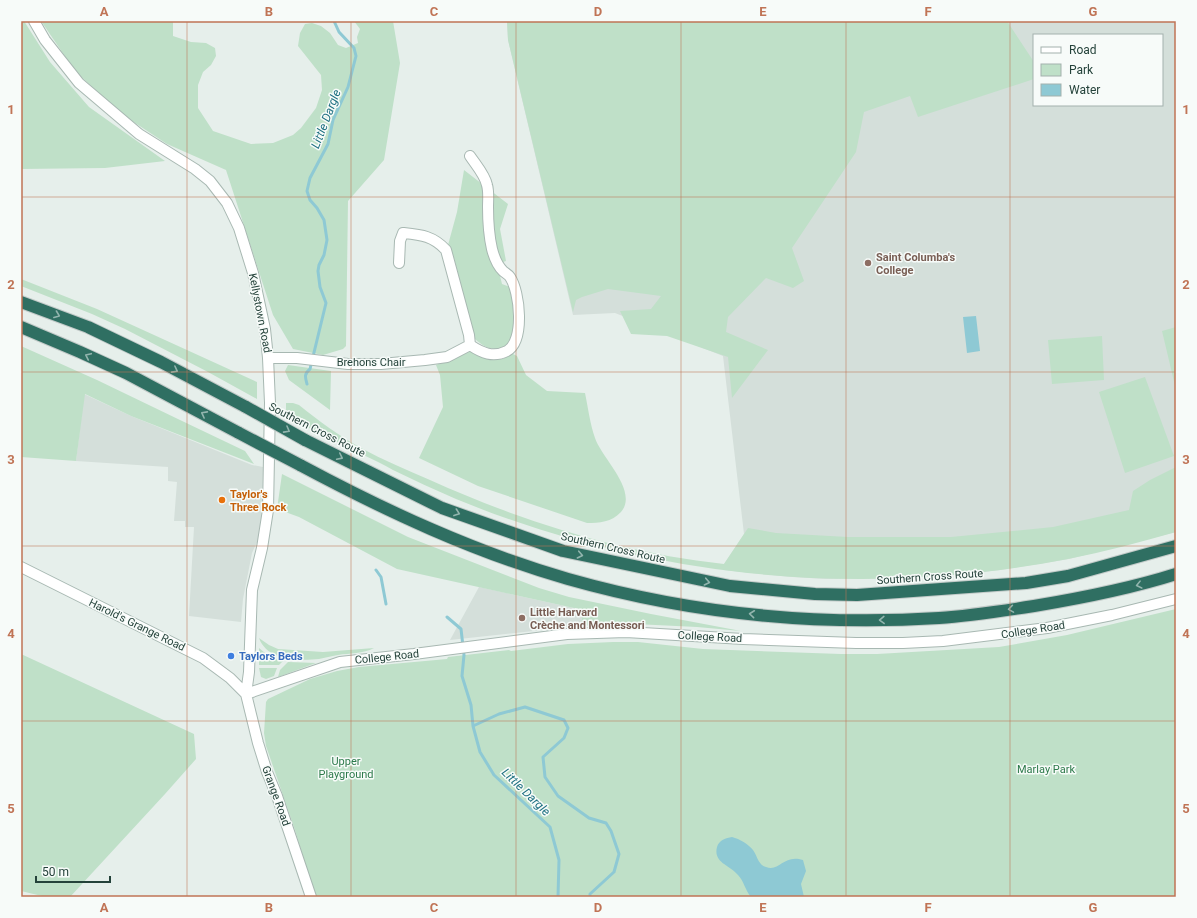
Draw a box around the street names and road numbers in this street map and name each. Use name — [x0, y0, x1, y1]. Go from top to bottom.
street label: Kellystown Road — [246, 272, 274, 354]
street label: Brehons Chair — [337, 356, 406, 369]
street label: Southern Cross Route — [267, 400, 368, 460]
street label: Southern Cross Route — [560, 530, 667, 566]
street label: Southern Cross Route — [876, 567, 984, 587]
street label: Harold's Grange Road — [87, 596, 187, 654]
street label: College Road — [1000, 619, 1066, 641]
street label: College Road — [677, 629, 743, 645]
street label: College Road — [354, 647, 420, 667]
street label: Grange Road — [259, 764, 293, 828]

